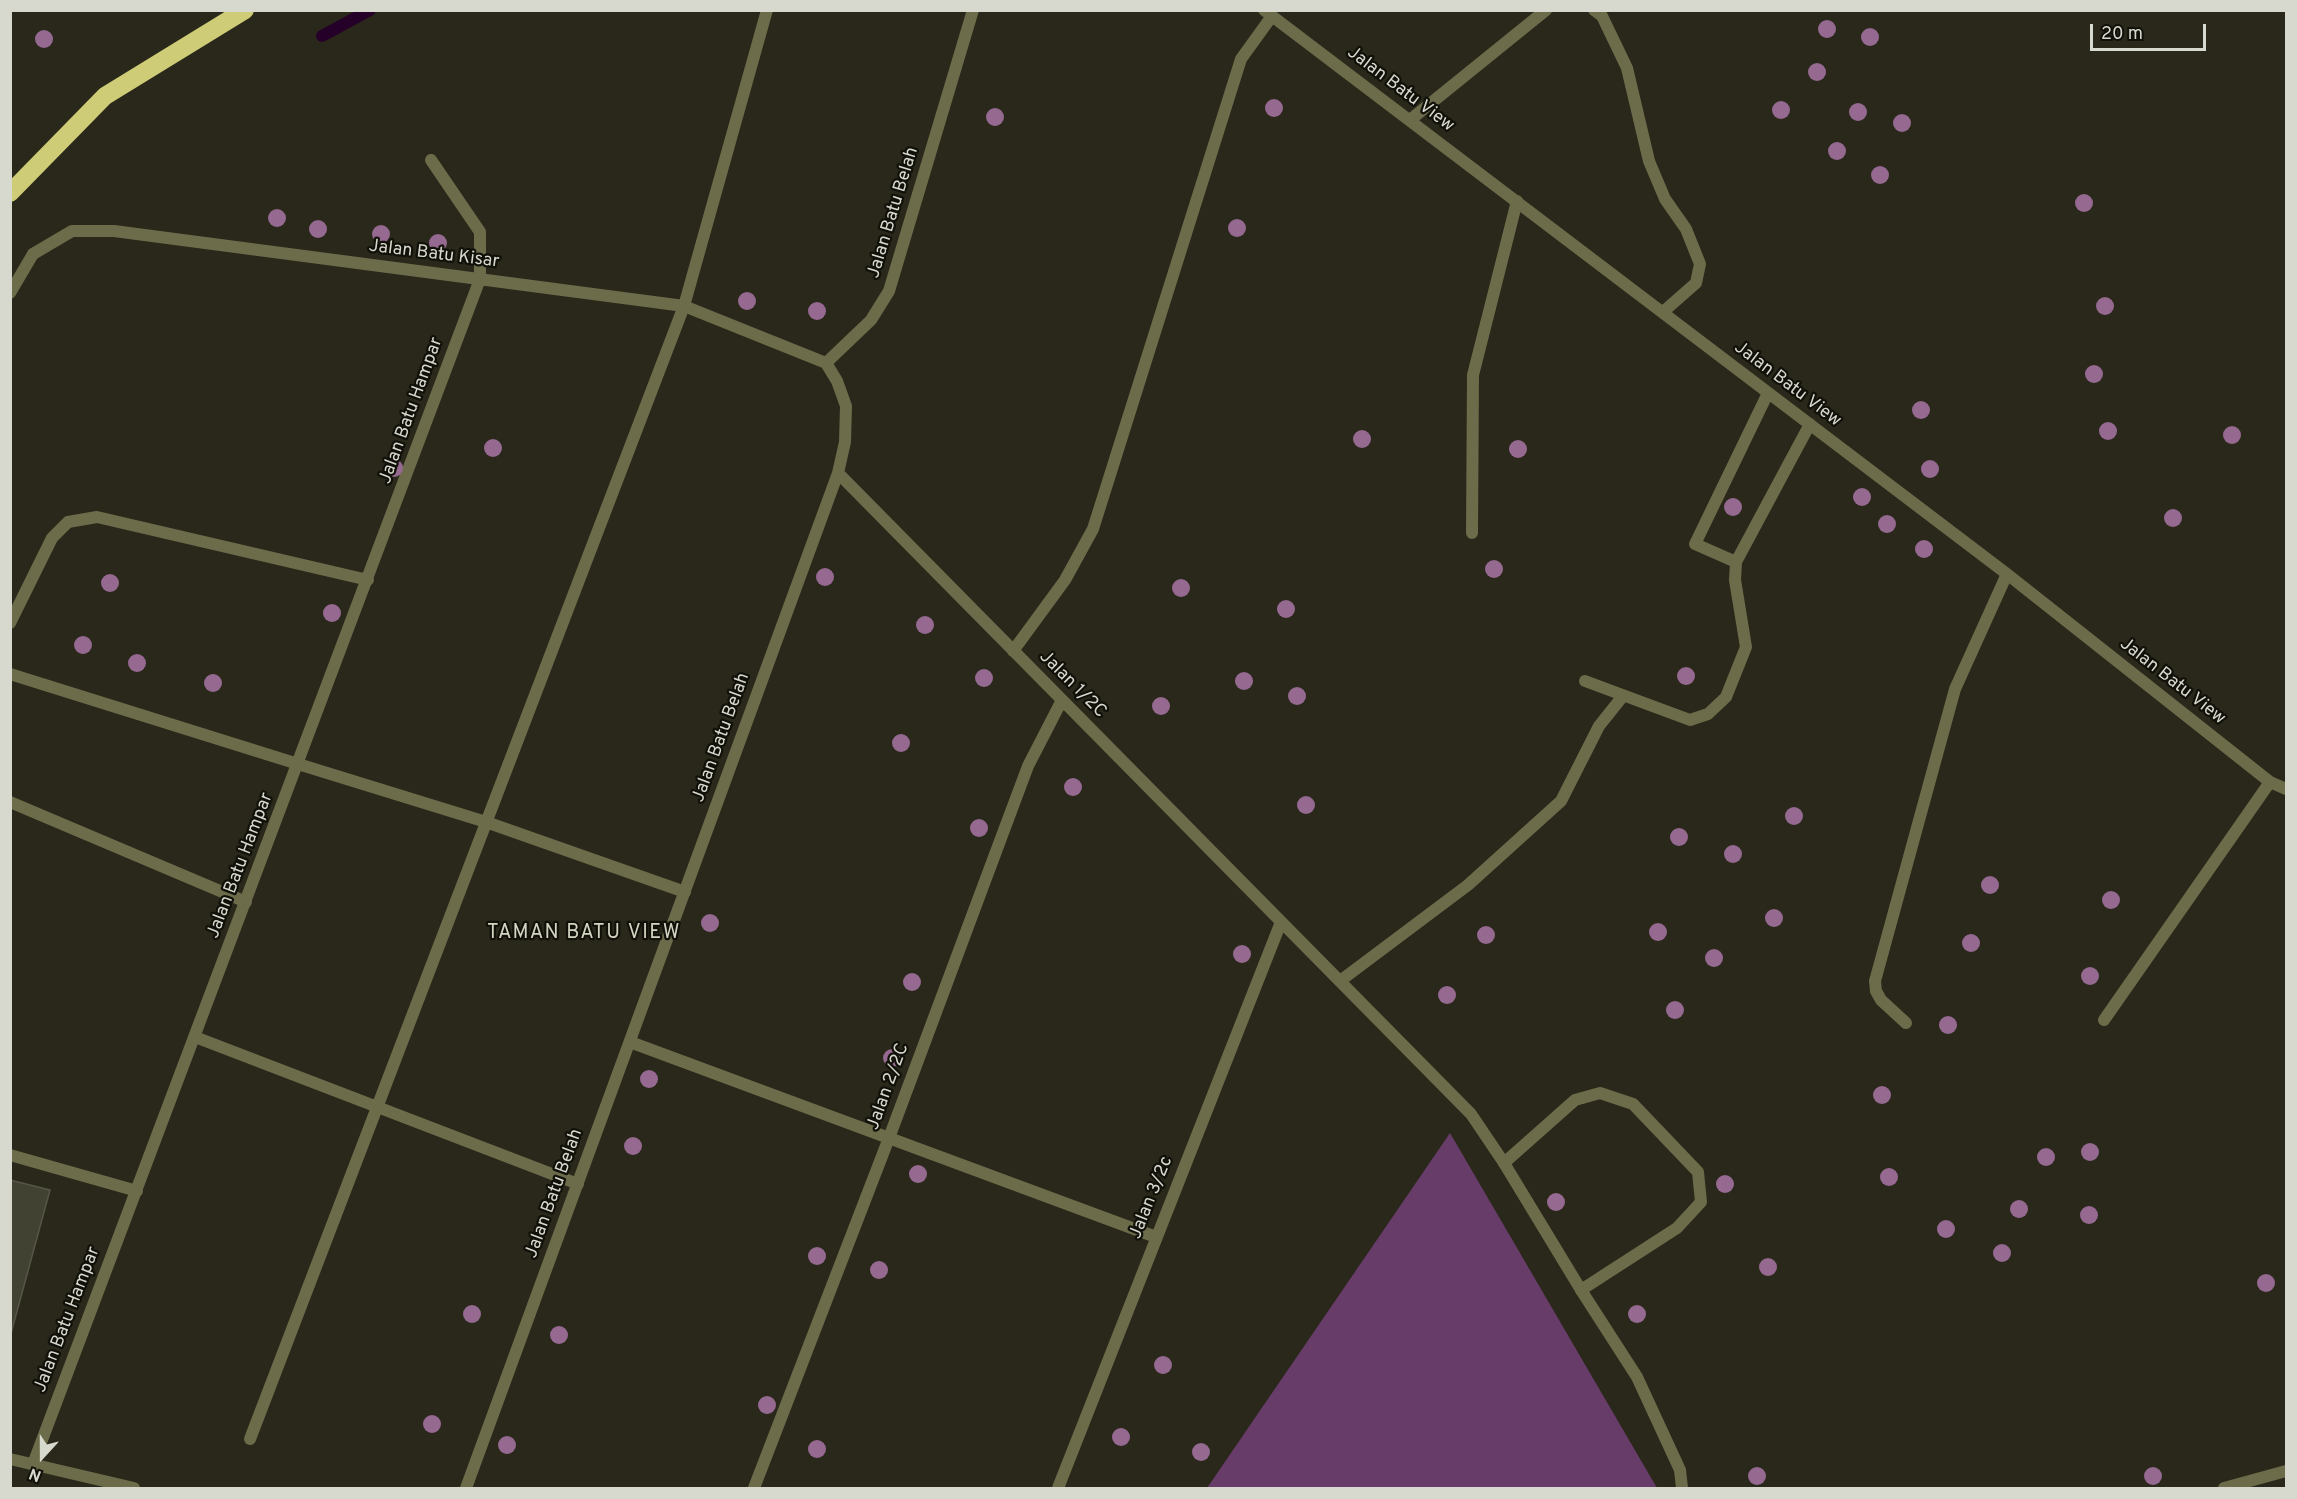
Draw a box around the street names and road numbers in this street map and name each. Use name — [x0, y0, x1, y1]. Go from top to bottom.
street label: Jalan Batu View — [1342, 43, 1458, 137]
street label: Jalan Batu Belah — [864, 145, 924, 281]
street label: Jalan Batu Kisar — [367, 236, 501, 274]
street label: Jalan Batu Hampar — [375, 335, 449, 487]
street label: Jalan Batu View — [1729, 338, 1845, 432]
street label: Jalan Batu View — [2115, 634, 2229, 730]
street label: Jalan 1/2C — [1034, 647, 1110, 723]
street label: Jalan Batu Belah — [689, 670, 755, 806]
street label: Jalan Batu Hampar — [203, 790, 279, 942]
street label: Jalan 2/2C — [863, 1041, 915, 1133]
street label: Jalan Batu Belah — [522, 1126, 588, 1262]
street label: Jalan 3/2c — [1126, 1154, 1178, 1242]
street label: Jalan Batu Hampar — [30, 1244, 106, 1396]

